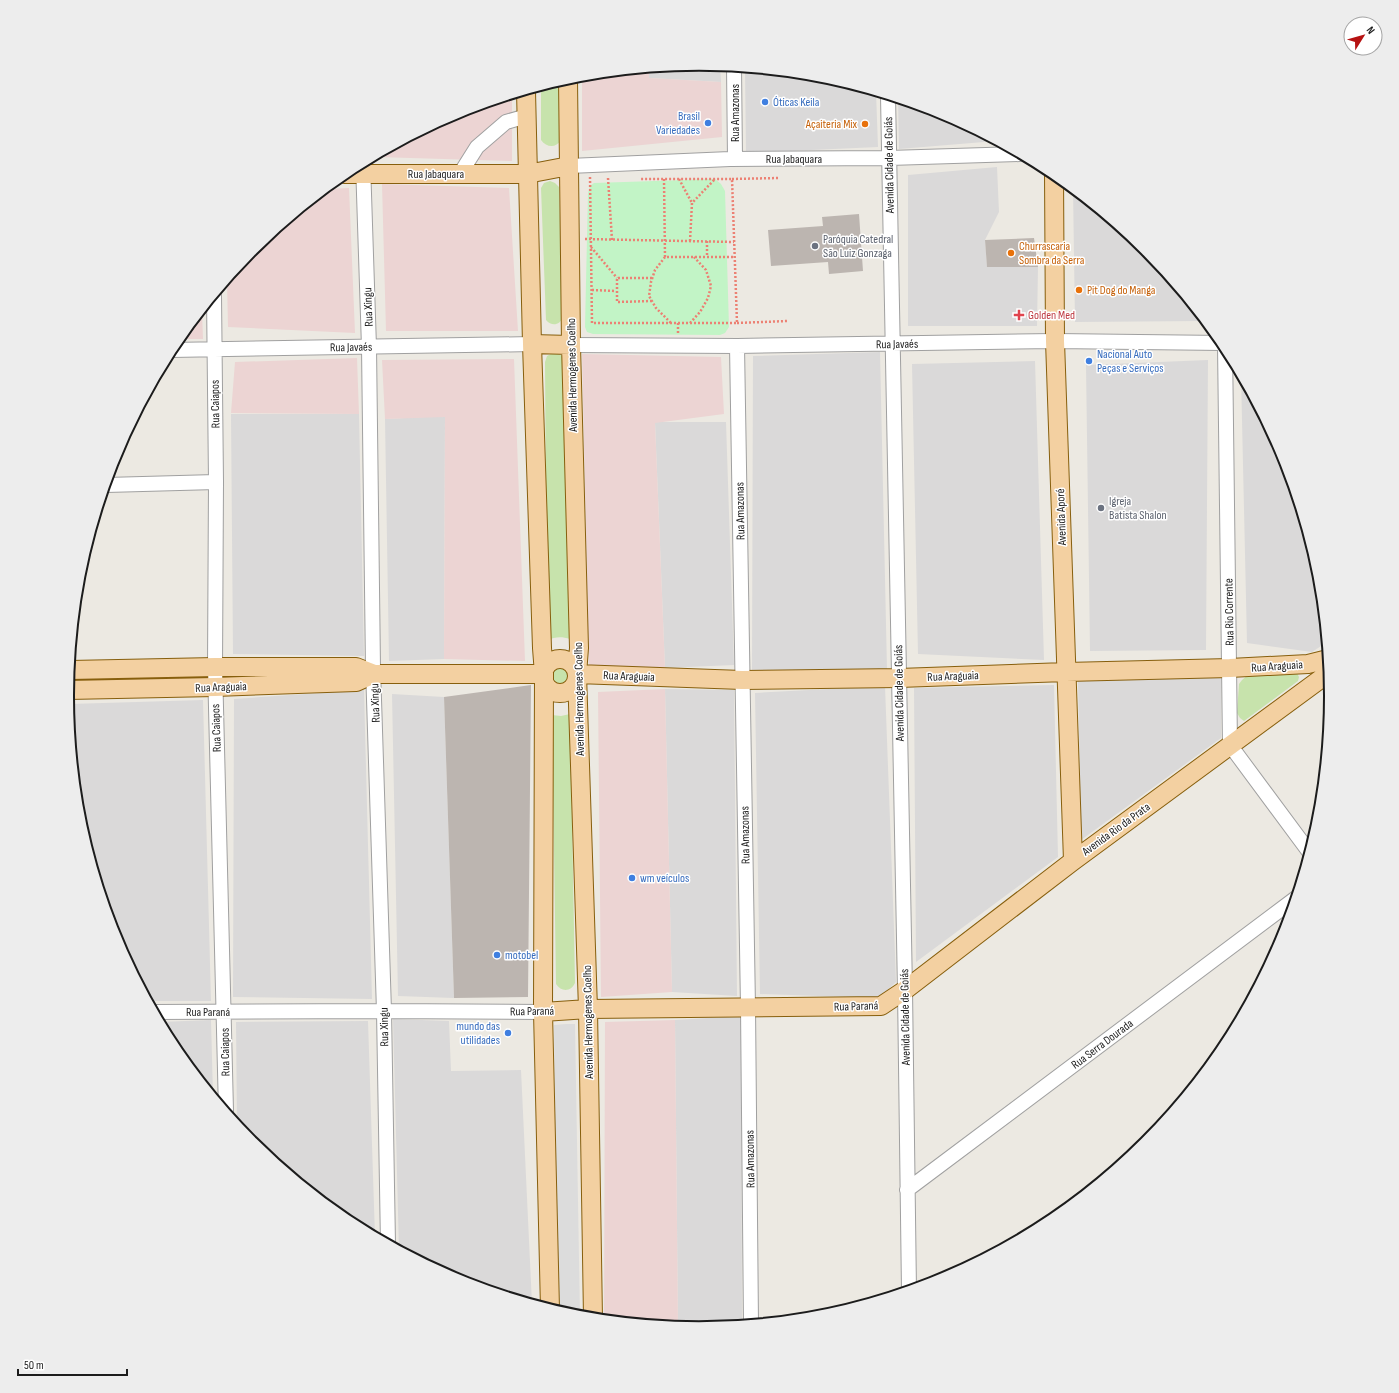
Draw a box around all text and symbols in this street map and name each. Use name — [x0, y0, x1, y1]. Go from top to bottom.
north arrow — [1343, 16, 1383, 56]
text: N — [1364, 24, 1378, 37]
street label: Rua Amazonas — [728, 84, 743, 142]
place label: Óticas Keila — [773, 95, 820, 110]
marker: Óticas Keila — [760, 97, 770, 107]
place label: Brasil Variedades — [656, 109, 700, 138]
place label: Açaiteria Mix — [805, 117, 857, 132]
street label: Avenida Cidade de Goiás — [881, 117, 898, 214]
marker: Brasil Variedades — [703, 118, 713, 128]
marker: Açaiteria Mix — [860, 119, 870, 129]
street label: Rua Jabaquara — [766, 152, 823, 167]
street label: Rua Jabaquara — [408, 167, 465, 182]
place label: Paróquia Catedral São Luiz Gonzaga — [823, 232, 893, 261]
place label: Churrascaria Sombra da Serra — [1019, 239, 1085, 268]
marker: Paróquia Catedral São Luiz Gonzaga — [810, 241, 820, 251]
marker: Churrascaria Sombra da Serra — [1006, 248, 1016, 258]
place label: Pit Dog do Manga — [1087, 283, 1156, 298]
marker: Pit Dog do Manga — [1074, 285, 1084, 295]
street label: Rua Xingu — [360, 287, 377, 327]
place label: Golden Med — [1028, 308, 1075, 323]
marker: Golden Med — [1013, 309, 1025, 321]
street label: Avenida Hermogenes Coelho — [564, 318, 581, 433]
street label: Rua Javaés — [876, 337, 918, 352]
street label: Rua Javaés — [330, 340, 372, 355]
place label: Nacional Auto Peças e Serviços — [1097, 347, 1164, 376]
marker: Nacional Auto Peças e Serviços — [1084, 356, 1094, 366]
street label: Rua Caiapos — [208, 380, 223, 428]
street label: Rua Amazonas — [732, 482, 749, 540]
street label: Avenida Aporé — [1053, 488, 1070, 547]
place label: Igreja Batista Shalon — [1109, 494, 1167, 523]
marker: Igreja Batista Shalon — [1096, 503, 1106, 513]
street label: Rua Rio Corrente — [1221, 578, 1238, 646]
street label: Avenida Hermogenes Coelho — [571, 642, 588, 757]
street label: Avenida Cidade de Goiás — [891, 645, 908, 742]
street label: Rua Araguaia — [1251, 657, 1304, 676]
street label: Rua Araguaia — [603, 668, 655, 685]
street label: Rua Araguaia — [927, 668, 979, 685]
street label: Rua Araguaia — [195, 679, 247, 696]
street label: Rua Xingu — [367, 683, 384, 723]
street label: Rua Caiapos — [208, 704, 225, 752]
street label: Avenida Rio da Prata — [1078, 799, 1154, 860]
street label: Rua Amazonas — [737, 806, 754, 864]
place label: wm veículos — [640, 871, 689, 886]
marker: wm veículos — [627, 873, 637, 883]
place label: motobel — [505, 948, 538, 963]
marker: motobel — [492, 950, 502, 960]
street label: Avenida Hermogenes Coelho — [580, 965, 597, 1080]
street label: Avenida Cidade de Goiás — [897, 969, 914, 1066]
street label: Rua Paraná — [834, 998, 879, 1015]
street label: Rua Paraná — [510, 1004, 555, 1019]
street label: Rua Paraná — [186, 1005, 230, 1020]
street label: Rua Xingu — [377, 1007, 392, 1047]
street label: Rua Serra Dourada — [1068, 1016, 1137, 1073]
place label: mundo das utilidades — [456, 1019, 500, 1048]
street label: Rua Caiapos — [218, 1028, 233, 1076]
marker: mundo das utilidades — [503, 1028, 513, 1038]
street label: Rua Amazonas — [742, 1130, 759, 1188]
scale bar — [18, 1351, 127, 1377]
text: 50 m — [24, 1358, 44, 1373]

